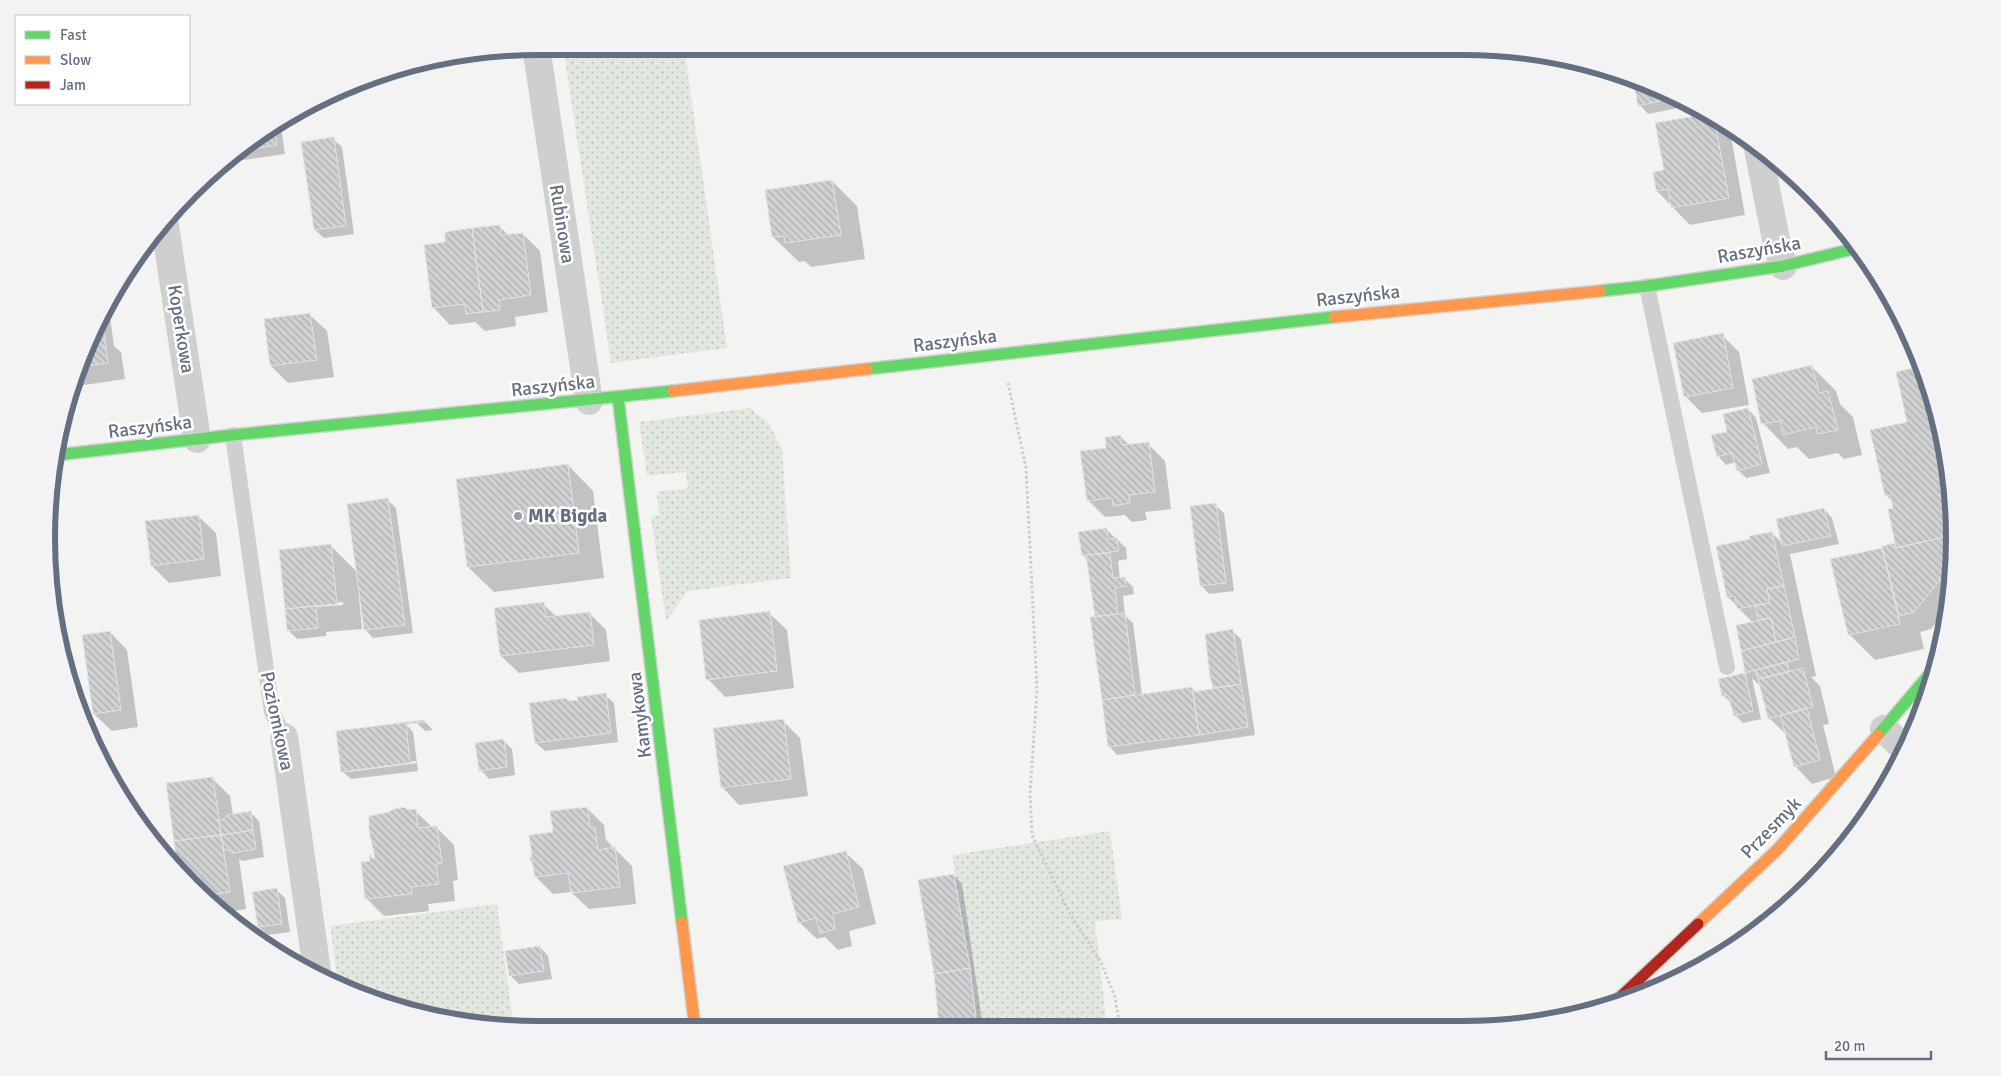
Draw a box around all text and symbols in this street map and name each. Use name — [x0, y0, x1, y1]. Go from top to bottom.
legend — [15, 15, 190, 105]
text: Fast — [60, 26, 87, 44]
text: Slow — [60, 51, 91, 69]
text: Jam — [60, 76, 86, 94]
street label: Rubinowa — [544, 183, 580, 265]
street label: Raszyńska — [1715, 231, 1803, 269]
street label: Raszyńska — [1315, 280, 1401, 312]
street label: Koperkowa — [162, 283, 200, 375]
street label: Raszyńska — [912, 324, 998, 358]
street label: Raszyńska — [510, 370, 596, 402]
street label: Raszyńska — [107, 410, 193, 444]
place label: MK Bigda — [528, 504, 608, 528]
marker: MK Bigda — [512, 510, 524, 522]
street label: Poziomkowa — [255, 669, 299, 773]
street label: Kamykowa — [623, 671, 657, 759]
street label: Przesmyk — [1736, 792, 1807, 864]
scale bar — [1826, 1028, 1931, 1060]
text: 20 m — [1834, 1037, 1865, 1055]

